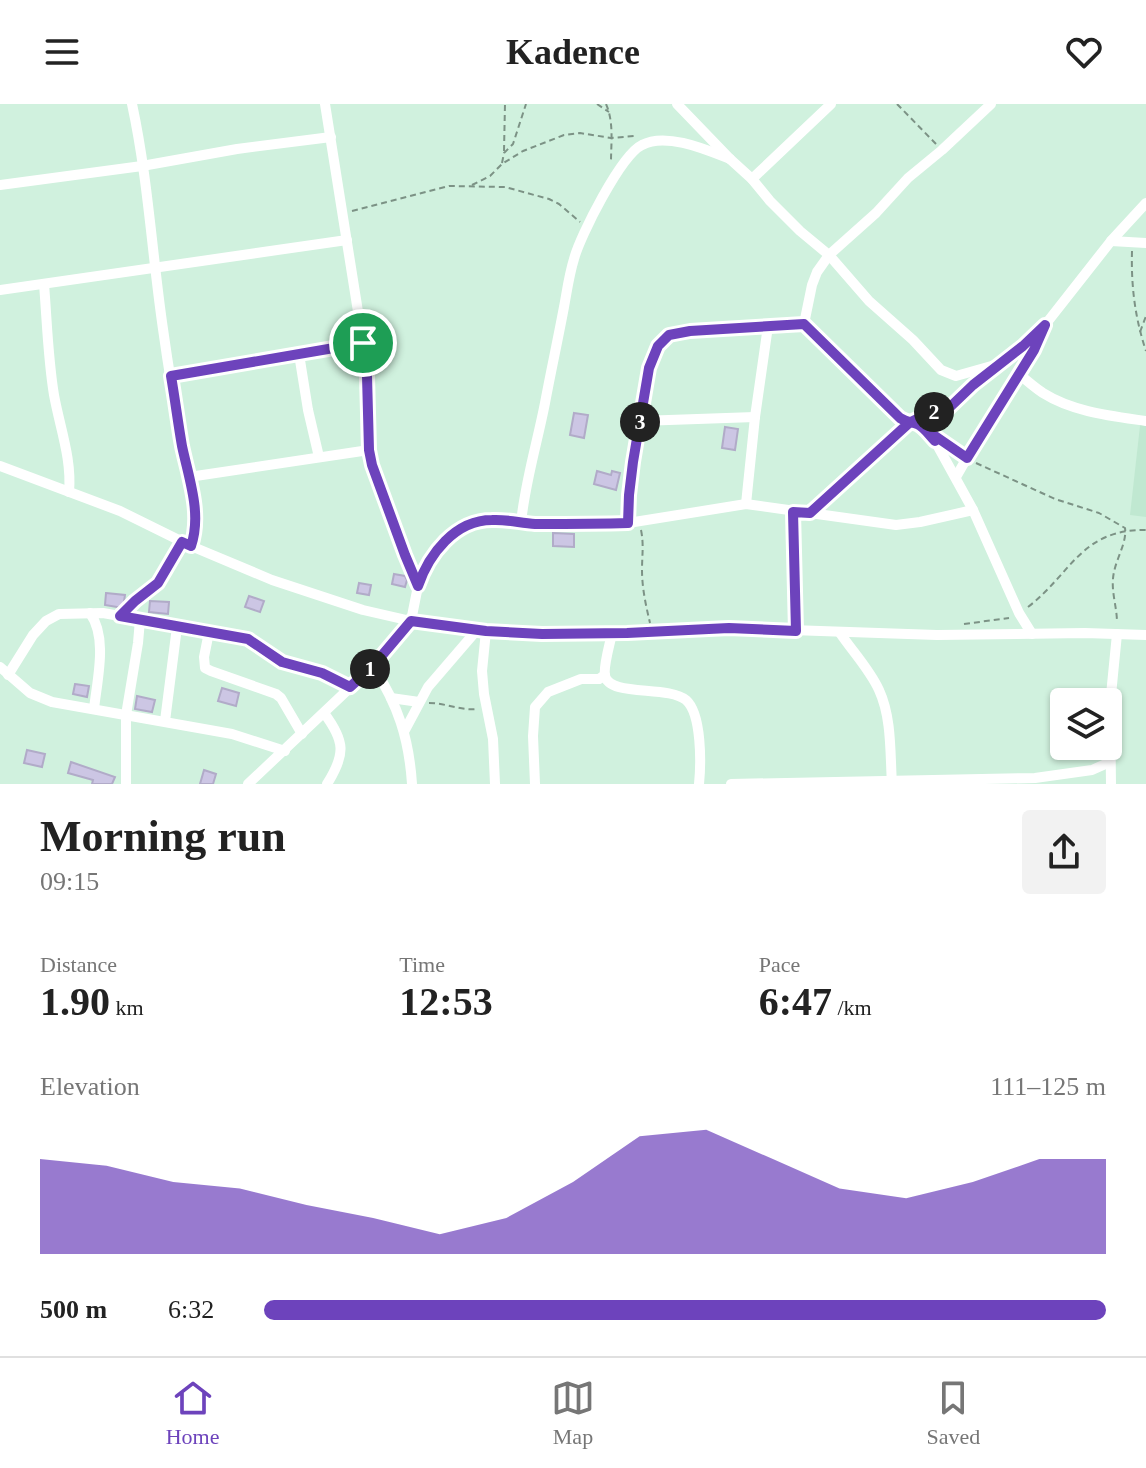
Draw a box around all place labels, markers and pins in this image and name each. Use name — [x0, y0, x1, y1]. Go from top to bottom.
pin — [329, 309, 397, 377]
pin: 2 — [914, 392, 954, 432]
pin: 3 — [620, 402, 660, 442]
pin: 1 — [350, 649, 390, 689]

